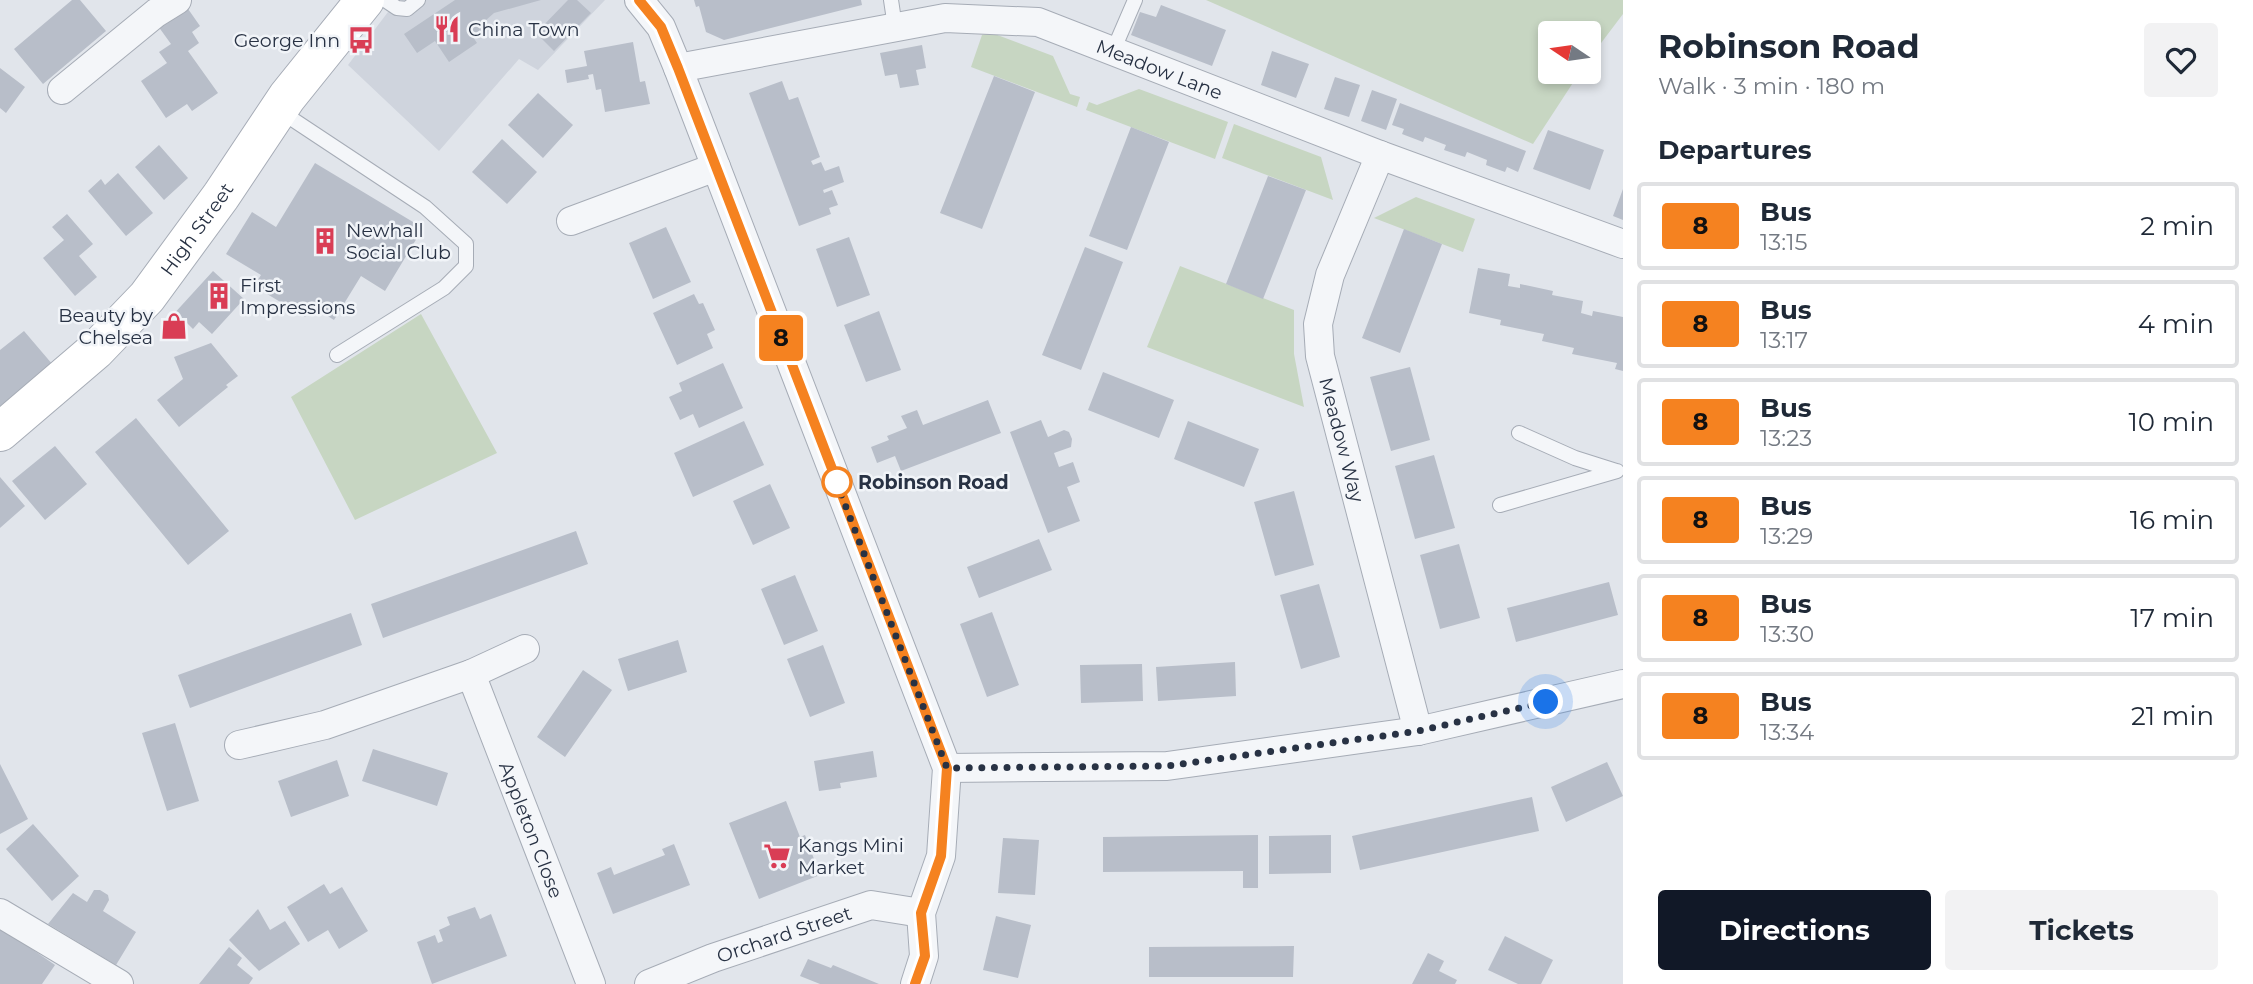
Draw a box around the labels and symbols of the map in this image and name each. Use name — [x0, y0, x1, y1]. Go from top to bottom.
restaurant icon: China Town — [432, 14, 462, 44]
place label: China Town — [468, 18, 580, 41]
north arrow — [1538, 21, 1601, 84]
bus stop icon: George Inn — [346, 25, 376, 55]
place label: George Inn — [234, 29, 340, 52]
street label: Meadow Lane — [1093, 34, 1226, 104]
street label: High Street — [155, 178, 238, 280]
place label: Newhall Social Club — [346, 219, 451, 264]
building icon: Newhall Social Club — [310, 226, 340, 256]
place label: First Impressions — [240, 274, 355, 319]
building icon: First Impressions — [204, 281, 234, 311]
place label: Beauty by Chelsea — [58, 304, 154, 349]
shop icon: Beauty by Chelsea — [159, 311, 189, 341]
line badge: 8 — [758, 315, 804, 361]
street label: Meadow Way — [1315, 375, 1369, 505]
marker: Robinson Road — [822, 467, 852, 497]
place label: Robinson Road — [858, 471, 1009, 494]
your location — [1528, 684, 1563, 719]
street label: Appleton Close — [495, 758, 568, 901]
place label: Kangs Mini Market — [798, 834, 904, 879]
supermarket icon: Kangs Mini Market — [762, 841, 792, 871]
street label: Orchard Street — [714, 901, 855, 967]

